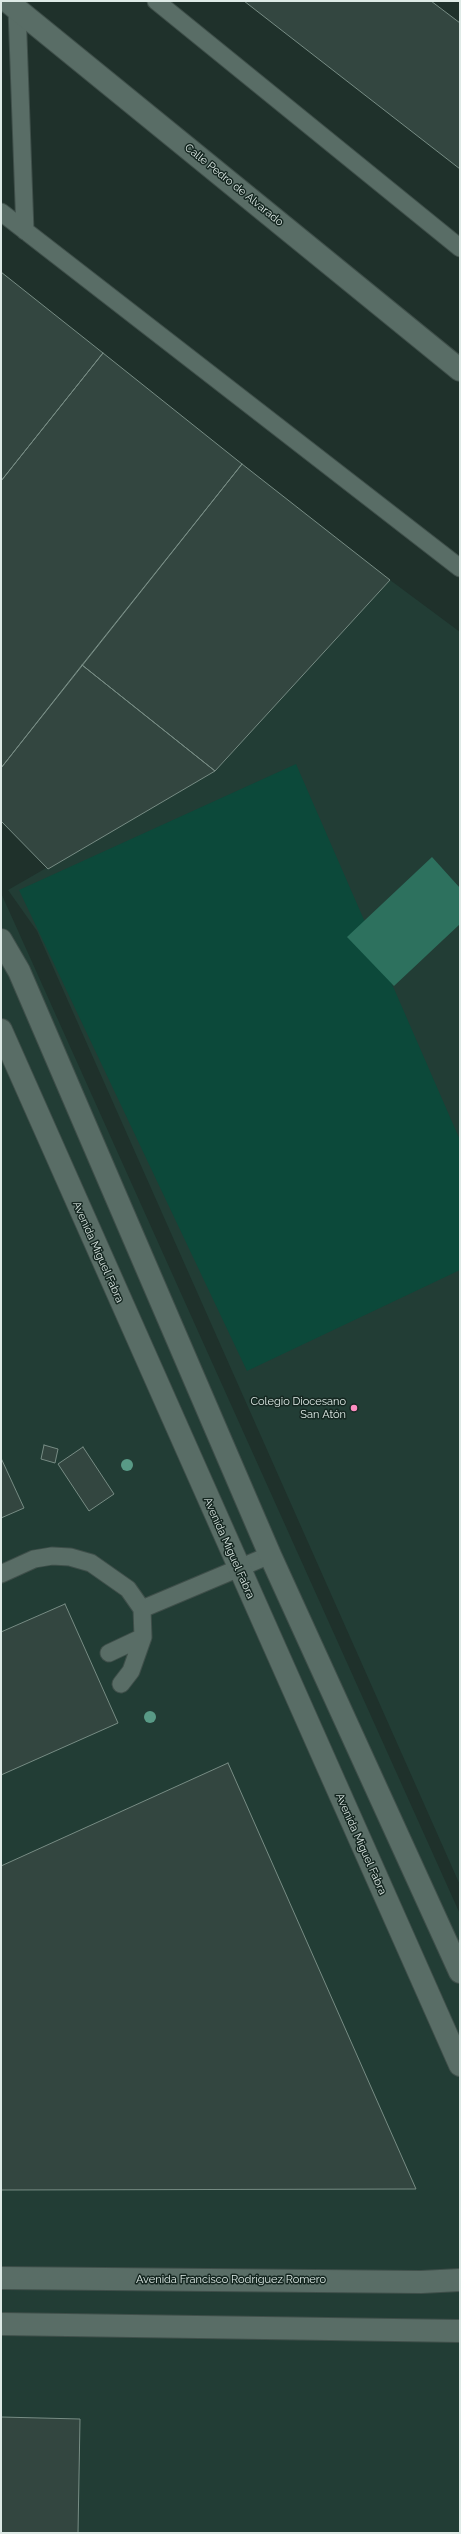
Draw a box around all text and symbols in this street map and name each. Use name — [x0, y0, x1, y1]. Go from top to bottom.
street label: Calle Pedro de Alvarado — [182, 141, 286, 229]
street label: Avenida Miguel Fabra — [70, 1199, 126, 1305]
place label: Colegio Diocesano San Atón — [250, 1395, 346, 1421]
marker: Colegio Diocesano San Atón — [349, 1403, 359, 1413]
street label: Avenida Miguel Fabra — [201, 1495, 257, 1601]
street label: Avenida Miguel Fabra — [333, 1791, 389, 1897]
street label: Avenida Francisco Rodríguez Romero — [136, 2273, 326, 2287]

